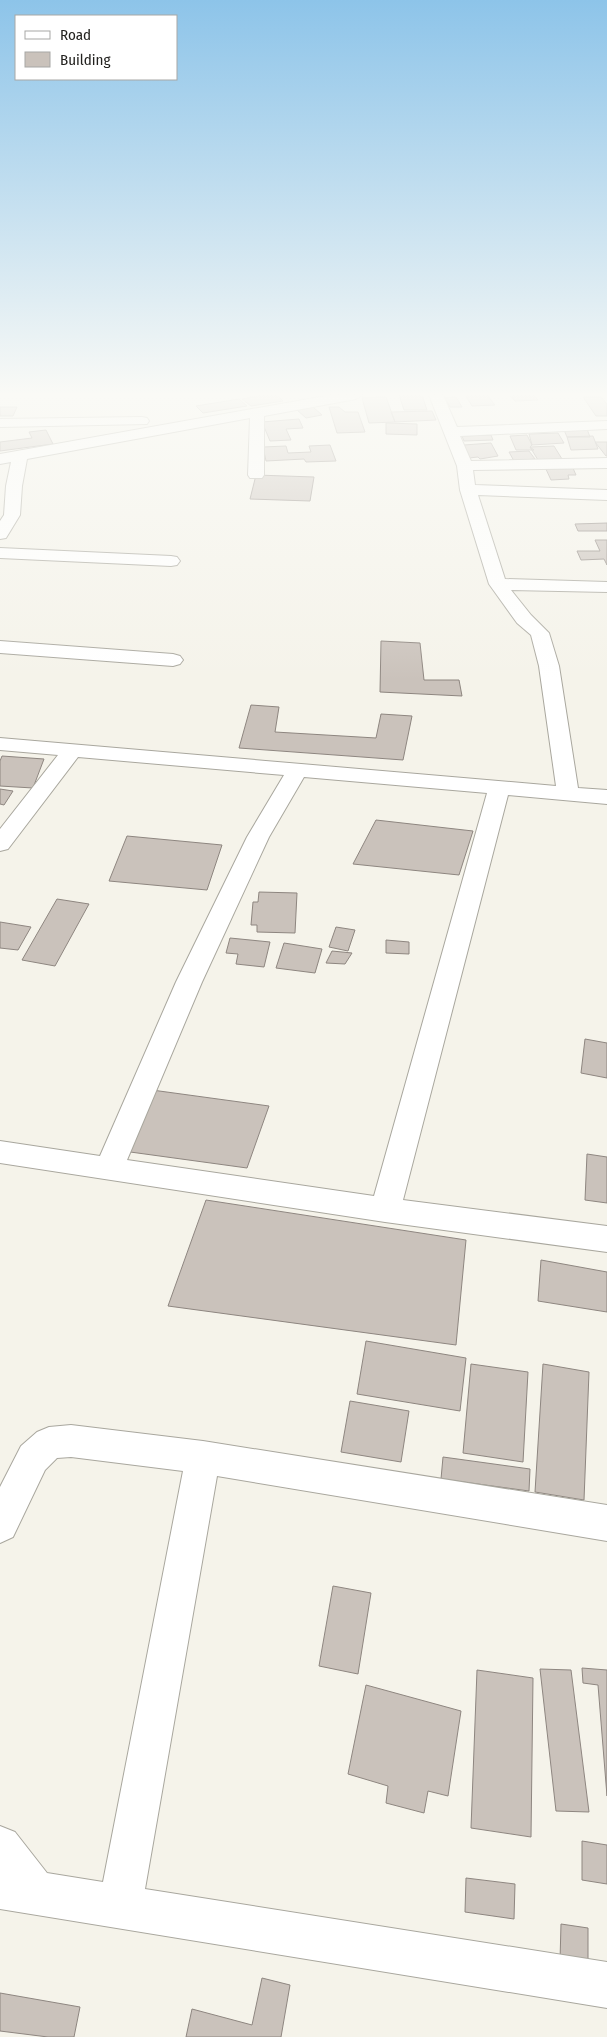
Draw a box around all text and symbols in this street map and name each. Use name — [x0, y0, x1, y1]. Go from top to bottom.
legend — [15, 15, 178, 80]
text: Road — [60, 26, 91, 44]
text: Building — [60, 51, 111, 69]

